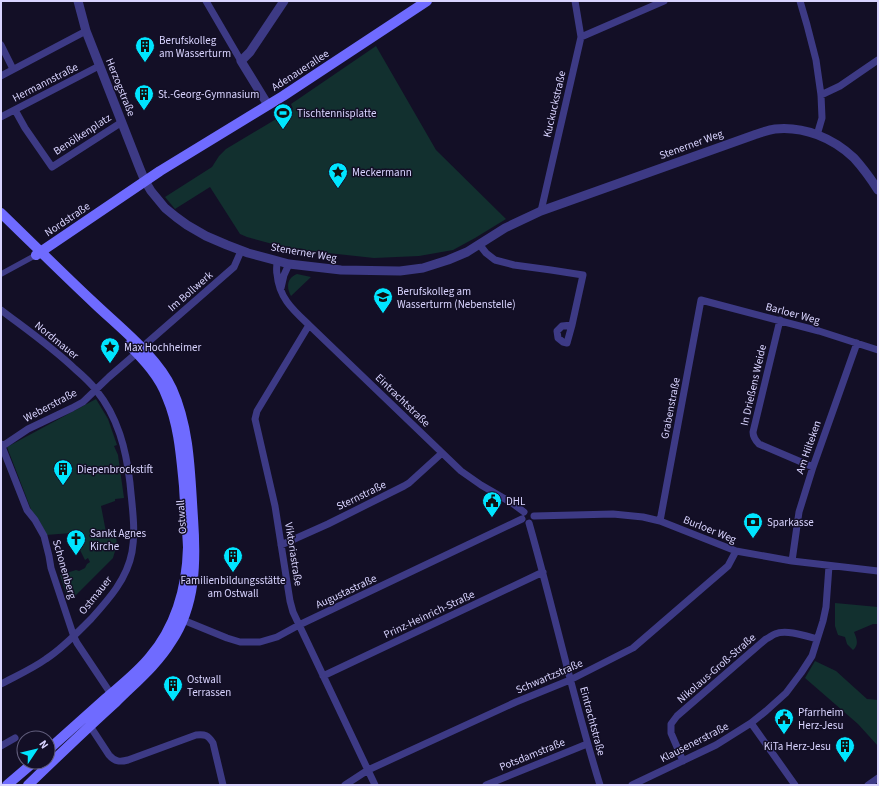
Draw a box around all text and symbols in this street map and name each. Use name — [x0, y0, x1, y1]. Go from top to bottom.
place label: Berufskolleg am Wasserturm — [159, 33, 231, 61]
building icon: Berufskolleg am Wasserturm — [134, 35, 156, 63]
street label: Adenauerallee — [268, 46, 333, 95]
street label: Herzogstraße — [102, 56, 139, 119]
street label: Hermannstraße — [10, 59, 81, 106]
street label: Kuckuckstraße — [540, 69, 570, 139]
building icon: St.-Georg-Gymnasium — [133, 83, 155, 111]
place label: St.-Georg-Gymnasium — [158, 87, 259, 102]
sports icon: Tischtennisplatte — [272, 102, 294, 130]
place label: Tischtennisplatte — [297, 106, 377, 121]
street label: Benölkenplatz — [50, 110, 114, 159]
street label: Stenerner Weg — [657, 126, 726, 163]
place icon: Meckermann — [327, 161, 349, 189]
place label: Meckermann — [352, 165, 412, 180]
street label: Nordstraße — [42, 198, 93, 240]
street label: Stenerner Weg — [270, 239, 339, 266]
street label: Im Bollwerk — [165, 267, 216, 315]
place label: Berufskolleg am Wasserturm (Nebenstelle) — [397, 284, 516, 312]
school or university icon: Berufskolleg am Wasserturm (Nebenstelle) — [372, 286, 394, 314]
street label: Barloer Weg — [764, 299, 822, 328]
street label: Nordmauer — [31, 318, 82, 363]
place icon: Max Hochheimer — [99, 336, 121, 364]
place label: Max Hochheimer — [124, 340, 202, 355]
street label: In Drießens Weide — [737, 343, 770, 427]
street label: Eintrachtstraße — [372, 370, 434, 431]
street label: Grabenstraße — [657, 375, 684, 440]
street label: Weberstraße — [21, 385, 80, 426]
street label: Am Hilteken — [792, 418, 825, 476]
building icon: Diepenbrockstift — [52, 458, 74, 486]
place label: Diepenbrockstift — [77, 462, 154, 477]
street label: Sternstraße — [334, 477, 389, 514]
public building icon: DHL — [481, 490, 503, 518]
place label: DHL — [506, 494, 526, 509]
street label: Ostwall — [173, 499, 190, 535]
bank icon: Sparkasse — [742, 511, 764, 539]
street label: Burloer Weg — [681, 512, 739, 547]
place label: Sparkasse — [767, 515, 814, 530]
street label: Viktoriastraße — [281, 521, 306, 587]
place label: Sankt Agnes Kirche — [90, 526, 147, 554]
church icon: Sankt Agnes Kirche — [65, 528, 87, 556]
street label: Schonenberg — [49, 538, 80, 601]
building icon: Familienbildungsstätte am Ostwall — [222, 545, 244, 573]
street label: Augustastraße — [313, 571, 380, 612]
street label: Ostmauer — [75, 573, 116, 618]
place label: Familienbildungsstätte am Ostwall — [180, 573, 286, 601]
street label: Prinz-Heinrich-Straße — [381, 587, 478, 642]
street label: Nikolaus-Groß-Straße — [674, 630, 759, 707]
street label: Schwartzstraße — [513, 655, 585, 697]
place label: Ostwall Terrassen — [187, 672, 231, 700]
building icon: Ostwall Terrassen — [162, 674, 184, 702]
street label: Eintrachtstraße — [576, 685, 609, 758]
place label: Pfarrheim Herz-Jesu — [798, 705, 844, 733]
public building icon: Pfarrheim Herz-Jesu — [773, 707, 795, 735]
street label: Klausenerstraße — [657, 718, 732, 766]
north arrow — [16, 730, 56, 770]
street label: Potsdamstraße — [497, 734, 568, 774]
building icon: KiTa Herz-Jesu — [834, 735, 856, 763]
text: N — [36, 737, 52, 752]
place label: KiTa Herz-Jesu — [764, 739, 831, 754]

